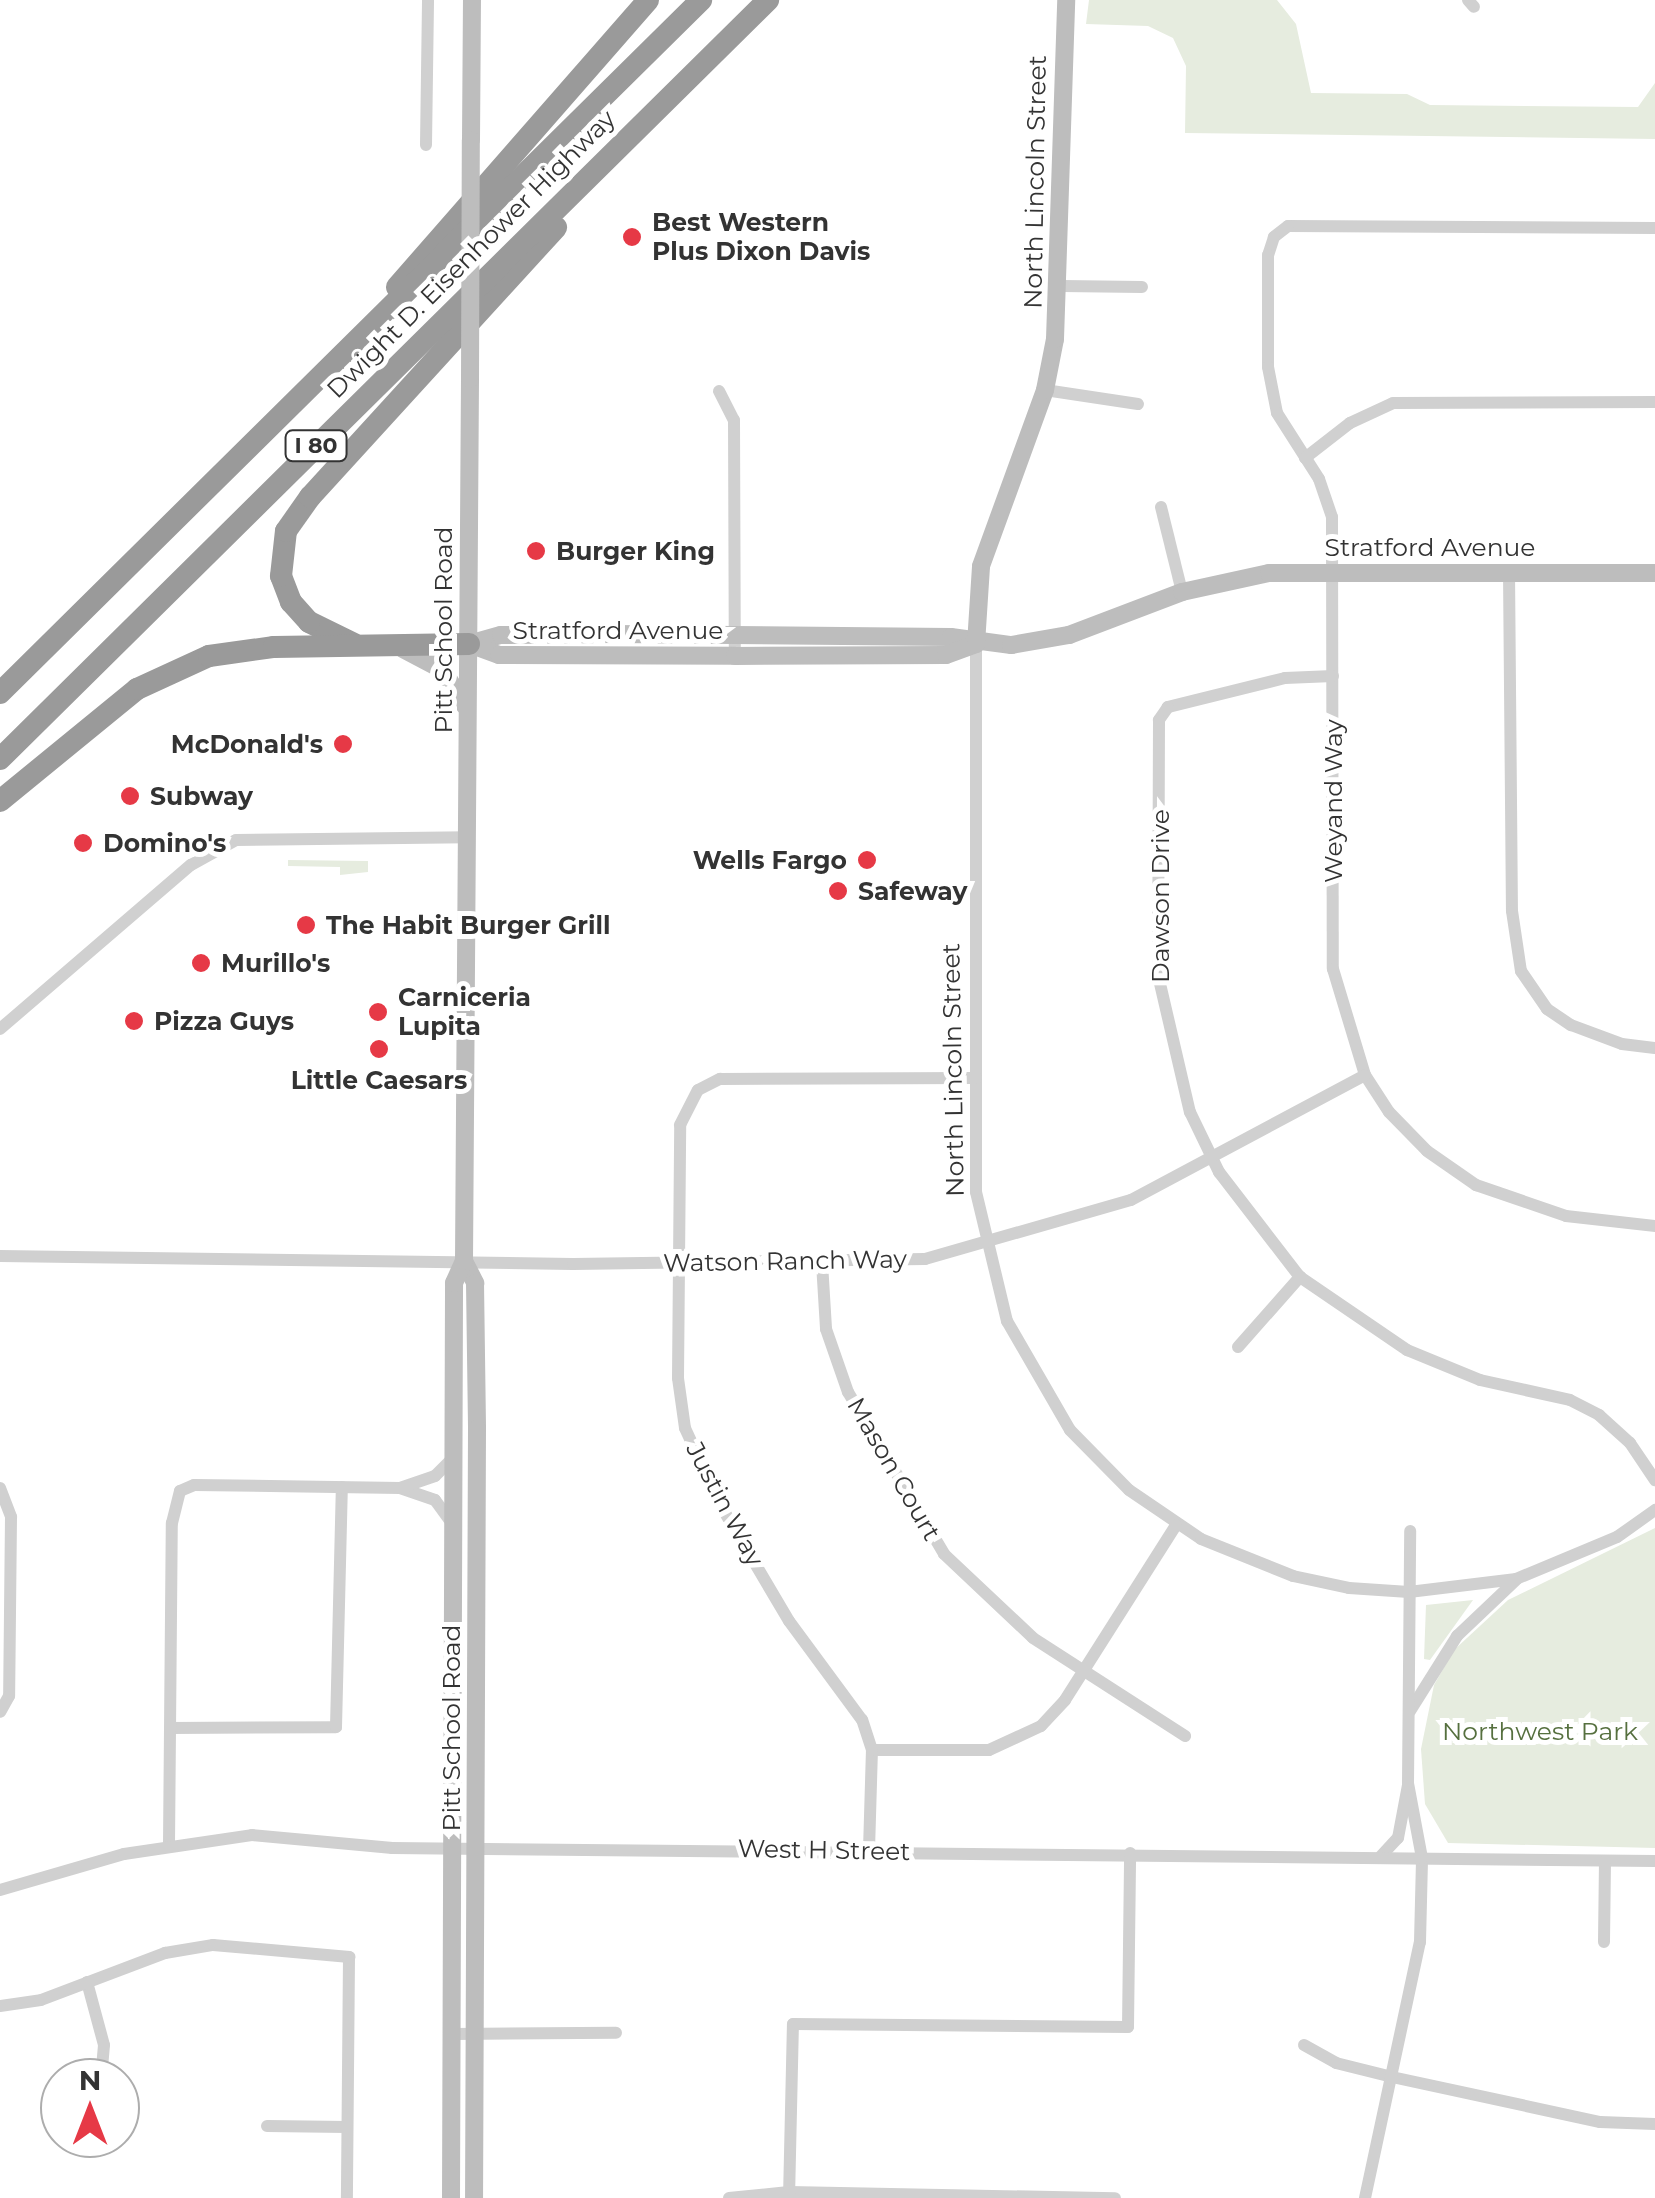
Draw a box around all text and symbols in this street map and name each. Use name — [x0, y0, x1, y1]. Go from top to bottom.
street label: North Lincoln Street — [1018, 55, 1052, 309]
street label: Dwight D. Eisenhower Highway — [321, 104, 621, 404]
place label: Best Western Plus Dixon Davis — [652, 208, 870, 267]
marker: Best Western Plus Dixon Davis — [621, 226, 643, 248]
road number: I 80 — [284, 429, 348, 463]
street label: Pitt School Road — [428, 526, 458, 734]
street label: Stratford Avenue — [1325, 532, 1535, 562]
place label: Burger King — [556, 536, 715, 566]
marker: Burger King — [525, 540, 547, 562]
street label: Stratford Avenue — [513, 615, 723, 645]
street label: Weyand Way — [1318, 719, 1348, 883]
place label: McDonald's — [171, 729, 323, 759]
marker: McDonald's — [332, 733, 354, 755]
place label: Subway — [150, 781, 253, 811]
marker: Subway — [119, 785, 141, 807]
street label: Dawson Drive — [1145, 809, 1175, 983]
place label: Domino's — [103, 828, 226, 858]
marker: Domino's — [72, 832, 94, 854]
place label: Wells Fargo — [693, 845, 847, 875]
marker: Wells Fargo — [856, 849, 878, 871]
place label: Safeway — [858, 876, 967, 906]
marker: Safeway — [827, 880, 849, 902]
place label: The Habit Burger Grill — [326, 910, 611, 940]
marker: The Habit Burger Grill — [295, 914, 317, 936]
street label: North Lincoln Street — [936, 943, 970, 1197]
place label: Murillo's — [221, 948, 330, 978]
marker: Murillo's — [190, 952, 212, 974]
place label: Carniceria Lupita — [398, 983, 531, 1042]
marker: Carniceria Lupita — [367, 1001, 389, 1023]
place label: Pizza Guys — [154, 1006, 294, 1036]
marker: Pizza Guys — [123, 1010, 145, 1032]
marker: Little Caesars — [368, 1038, 390, 1060]
place label: Little Caesars — [291, 1065, 467, 1095]
street label: Watson Ranch Way — [663, 1244, 907, 1278]
street label: Mason Court — [841, 1392, 947, 1546]
street label: Justin Way — [680, 1437, 770, 1571]
street label: Pitt School Road — [436, 1624, 466, 1832]
park label: Northwest Park — [1442, 1716, 1638, 1746]
street label: West H Street — [737, 1833, 911, 1867]
north arrow — [40, 2058, 140, 2158]
text: N — [79, 2063, 101, 2097]

